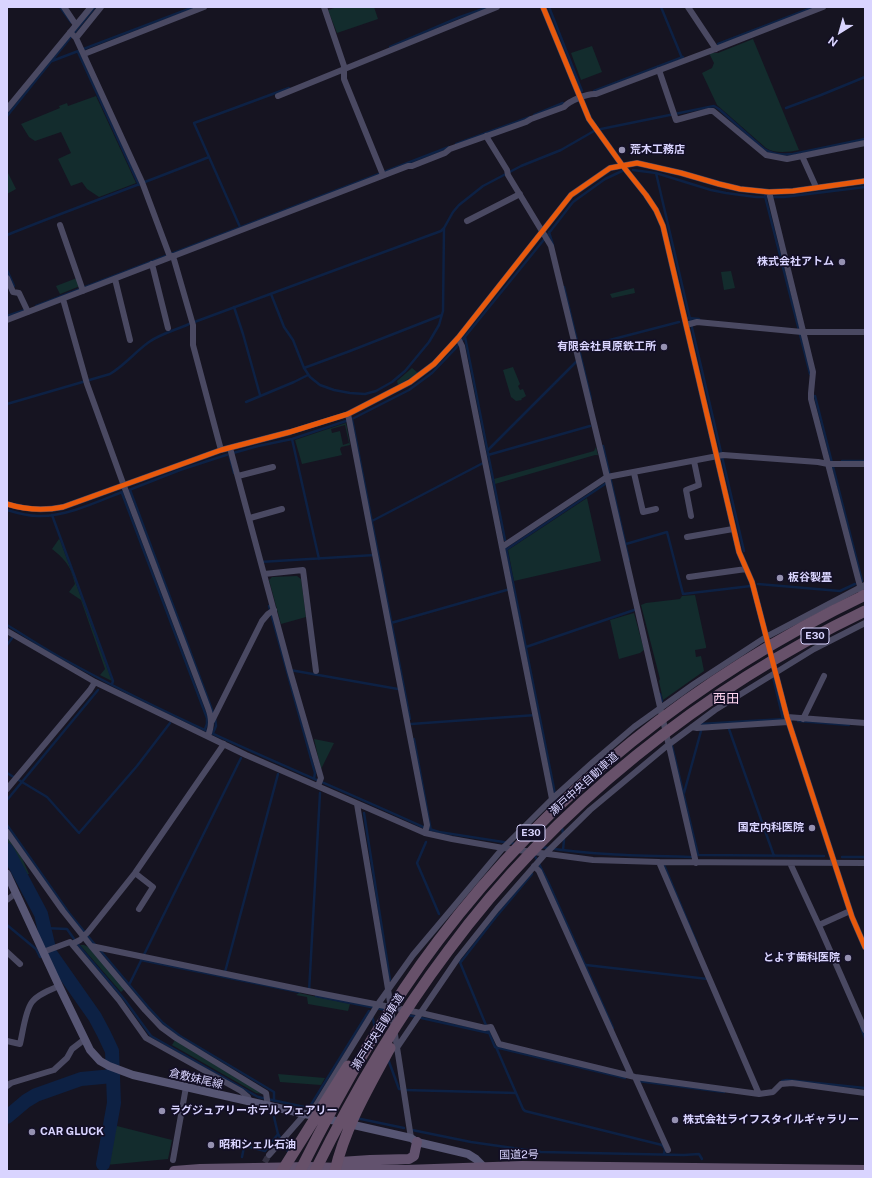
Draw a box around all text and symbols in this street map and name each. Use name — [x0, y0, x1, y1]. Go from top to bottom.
north arrow — [820, 12, 860, 52]
text: N — [826, 34, 840, 49]
place label: 荒木工務店 — [630, 143, 685, 157]
marker: 荒木工務店 — [617, 145, 627, 155]
place label: 株式会社アトム — [757, 255, 834, 269]
marker: 株式会社アトム — [837, 257, 847, 267]
place label: 有限会社貝原鉄工所 — [557, 340, 656, 354]
marker: 有限会社貝原鉄工所 — [659, 342, 669, 352]
place label: 板谷製畳 — [788, 571, 832, 585]
marker: 板谷製畳 — [775, 573, 785, 583]
road number: E30 — [801, 628, 829, 644]
district label: 西田 — [713, 691, 739, 707]
street label: 瀬戸中央自動車道 — [547, 750, 621, 818]
place label: 国定内科医院 — [738, 821, 804, 835]
marker: 国定内科医院 — [807, 823, 817, 833]
road number: E30 — [517, 825, 545, 841]
place label: とよす歯科医院 — [763, 951, 840, 965]
marker: とよす歯科医院 — [843, 953, 853, 963]
street label: 瀬戸中央自動車道 — [349, 991, 407, 1073]
street label: 倉敷妹尾線 — [168, 1066, 224, 1092]
place label: ラグジュアリーホテル フェアリー — [170, 1104, 337, 1118]
marker: ラグジュアリーホテル フェアリー — [157, 1106, 167, 1116]
place label: 株式会社ライフスタイルギャラリー — [683, 1113, 859, 1127]
marker: 株式会社ライフスタイルギャラリー — [670, 1115, 680, 1125]
place label: CAR GLUCK — [40, 1125, 104, 1139]
marker: CAR GLUCK — [27, 1127, 37, 1137]
place label: 昭和シェル石油 — [219, 1138, 296, 1152]
marker: 昭和シェル石油 — [206, 1140, 216, 1150]
street label: 国道2号 — [499, 1148, 539, 1162]

